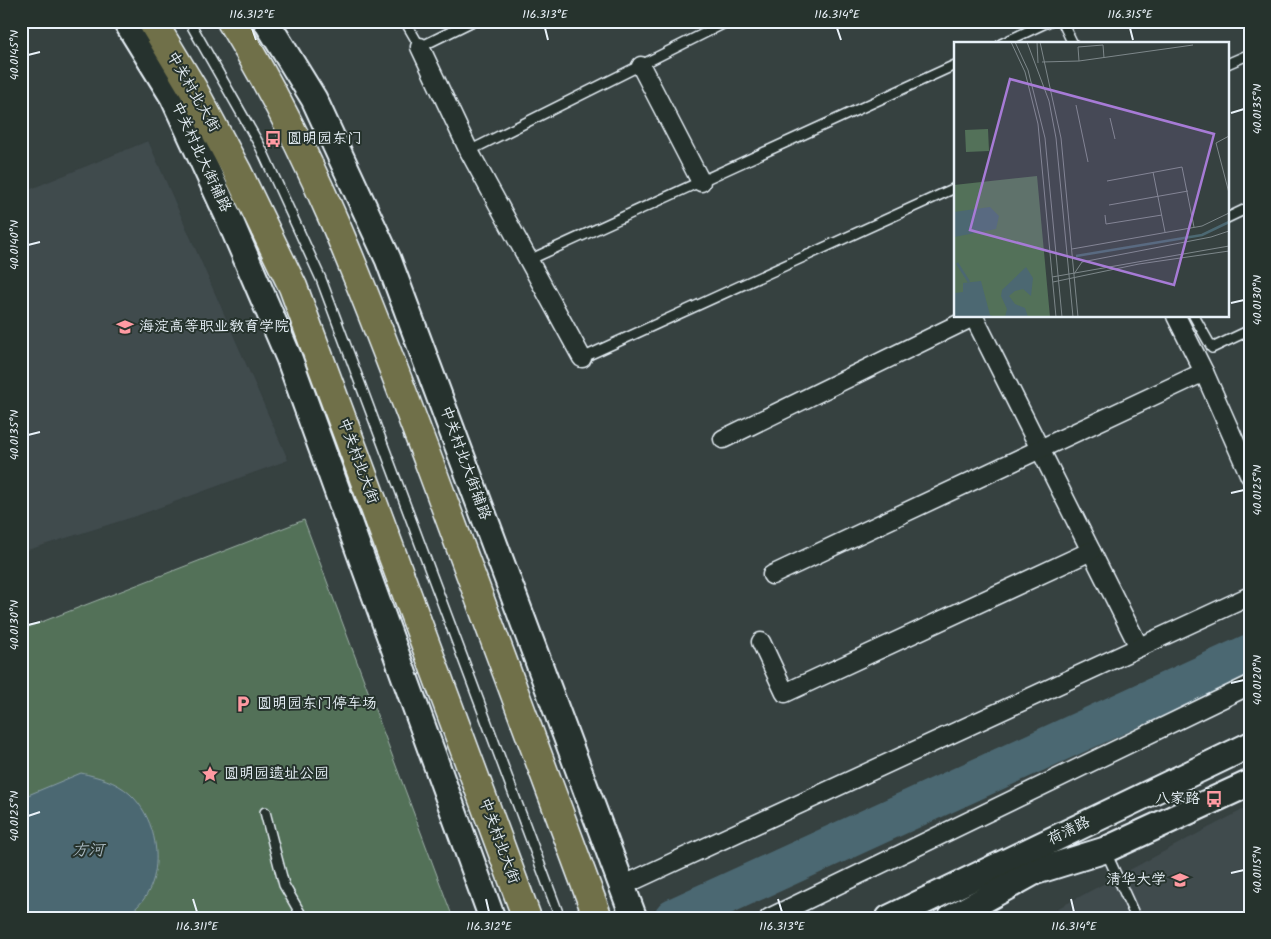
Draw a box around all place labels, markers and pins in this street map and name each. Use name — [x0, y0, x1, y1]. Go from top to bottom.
place label: 圆明园东门 — [287, 127, 362, 151]
bus stop icon: 圆明园东门 — [263, 129, 283, 149]
place label: 海淀高等职业教育学院 — [139, 315, 289, 339]
school or university icon: 海淀高等职业教育学院 — [115, 317, 135, 337]
place label: 圆明园东门停车场 — [257, 692, 377, 716]
parking icon: 圆明园东门停车场 — [233, 694, 253, 714]
place label: 圆明园遗址公园 — [224, 762, 329, 786]
place icon: 圆明园遗址公园 — [200, 764, 220, 784]
place label: 八家路 — [1155, 787, 1200, 811]
bus stop icon: 八家路 — [1204, 789, 1224, 809]
place label: 清华大学 — [1106, 868, 1166, 892]
school or university icon: 清华大学 — [1170, 870, 1190, 890]

